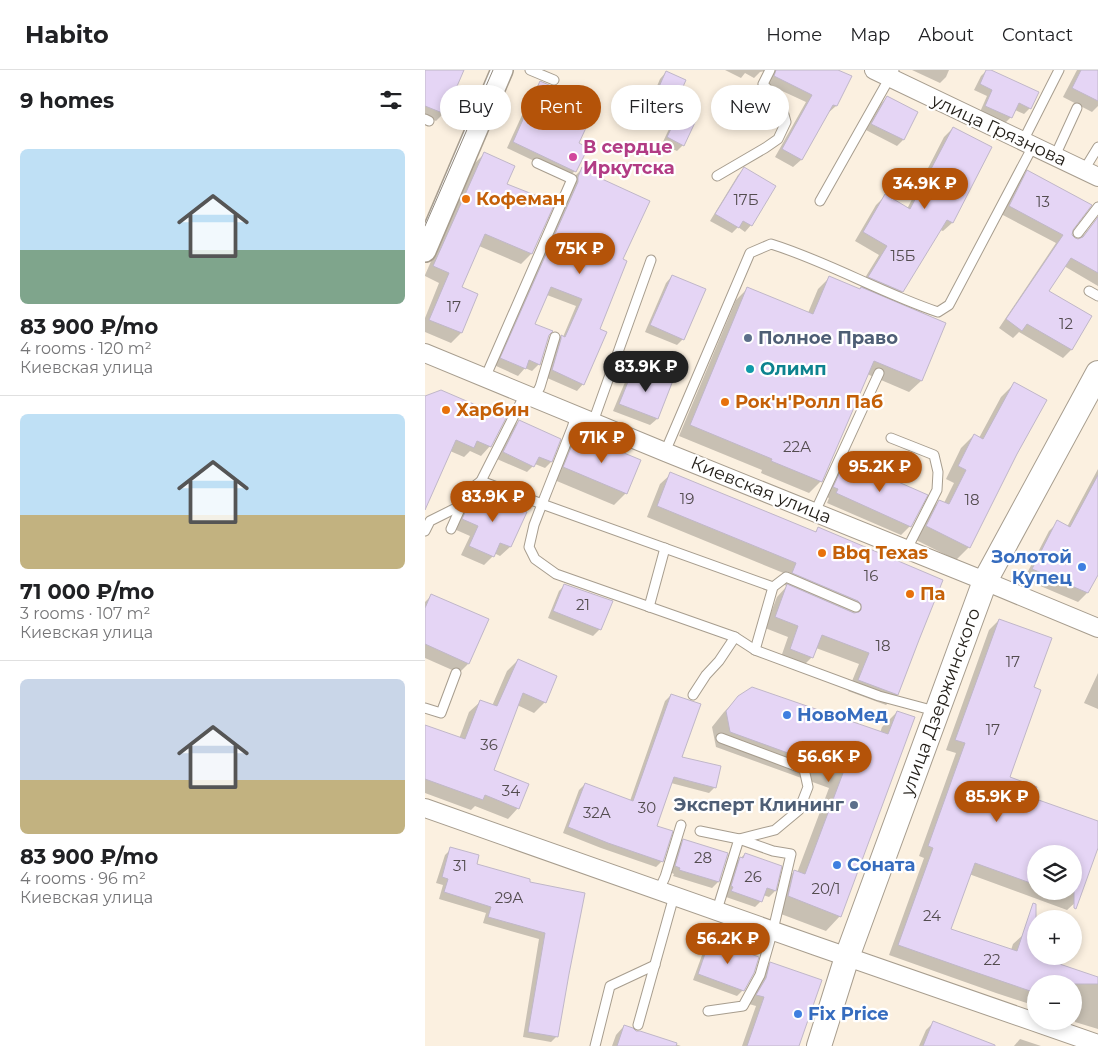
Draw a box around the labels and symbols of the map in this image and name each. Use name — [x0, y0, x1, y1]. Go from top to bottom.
street label: улица Грязнова — [927, 89, 1070, 171]
place label: В сердце Иркутска — [583, 136, 675, 179]
marker: В сердце Иркутска — [567, 151, 579, 163]
pin: 34.9K ₽ — [879, 168, 971, 210]
place label: Кофеман — [476, 188, 565, 210]
house number: 17Б — [733, 190, 759, 209]
house number: 13 — [1036, 192, 1050, 211]
marker: Кофеман — [460, 193, 472, 205]
pin: 75K ₽ — [545, 232, 615, 275]
house number: 15Б — [891, 246, 916, 265]
house number: 17 — [447, 297, 461, 316]
house number: 12 — [1059, 314, 1073, 333]
place label: Полное Право — [758, 327, 898, 349]
marker: Полное Право — [742, 332, 754, 344]
pin: 83.9K ₽ — [600, 350, 692, 393]
place label: Олимп — [760, 358, 827, 380]
marker: Олимп — [744, 363, 756, 375]
place label: Рок'н'Ролл Паб — [735, 391, 883, 413]
marker: Рок'н'Ролл Паб — [719, 396, 731, 408]
place label: Харбин — [456, 399, 529, 421]
marker: Харбин — [440, 404, 452, 416]
pin: 71K ₽ — [567, 422, 637, 464]
house number: 22А — [783, 437, 811, 456]
pin: 95.2K ₽ — [834, 450, 926, 493]
street label: Киевская улица — [688, 452, 834, 528]
pin: 83.9K ₽ — [447, 480, 539, 523]
house number: 19 — [680, 489, 694, 508]
house number: 18 — [965, 490, 980, 509]
place label: Bbq Texas — [832, 542, 929, 564]
place label: Золотой Купец — [990, 546, 1072, 589]
marker: Bbq Texas — [816, 547, 828, 559]
marker: Золотой Купец — [1076, 561, 1088, 573]
house number: 16 — [864, 566, 878, 585]
place label: Па — [920, 583, 946, 605]
marker: Па — [904, 588, 916, 600]
house number: 21 — [576, 595, 590, 614]
street label: улица Дзержинского — [896, 605, 985, 800]
house number: 18 — [876, 636, 891, 655]
house number: 17 — [1006, 652, 1020, 671]
place label: НовоМед — [797, 704, 888, 726]
marker: НовоМед — [781, 709, 793, 721]
house number: 17 — [986, 720, 1000, 739]
house number: 36 — [480, 735, 498, 754]
pin: 56.6K ₽ — [783, 740, 875, 783]
pin: 85.9K ₽ — [951, 780, 1043, 823]
house number: 34 — [502, 781, 520, 800]
place label: Эксперт Клининг — [674, 794, 845, 816]
house number: 30 — [638, 798, 656, 817]
marker: Эксперт Клининг — [848, 799, 860, 811]
house number: 32А — [583, 803, 611, 822]
house number: 28 — [694, 848, 712, 867]
place label: Соната — [847, 854, 915, 876]
house number: 31 — [453, 856, 467, 875]
marker: Соната — [831, 859, 843, 871]
house number: 26 — [744, 867, 762, 886]
house number: 20/1 — [811, 879, 841, 898]
house number: 29А — [495, 888, 523, 907]
house number: 24 — [923, 906, 941, 925]
pin: 56.2K ₽ — [682, 922, 774, 965]
house number: 22 — [983, 950, 1001, 969]
place label: Fix Price — [808, 1003, 889, 1025]
marker: Fix Price — [792, 1008, 804, 1020]

